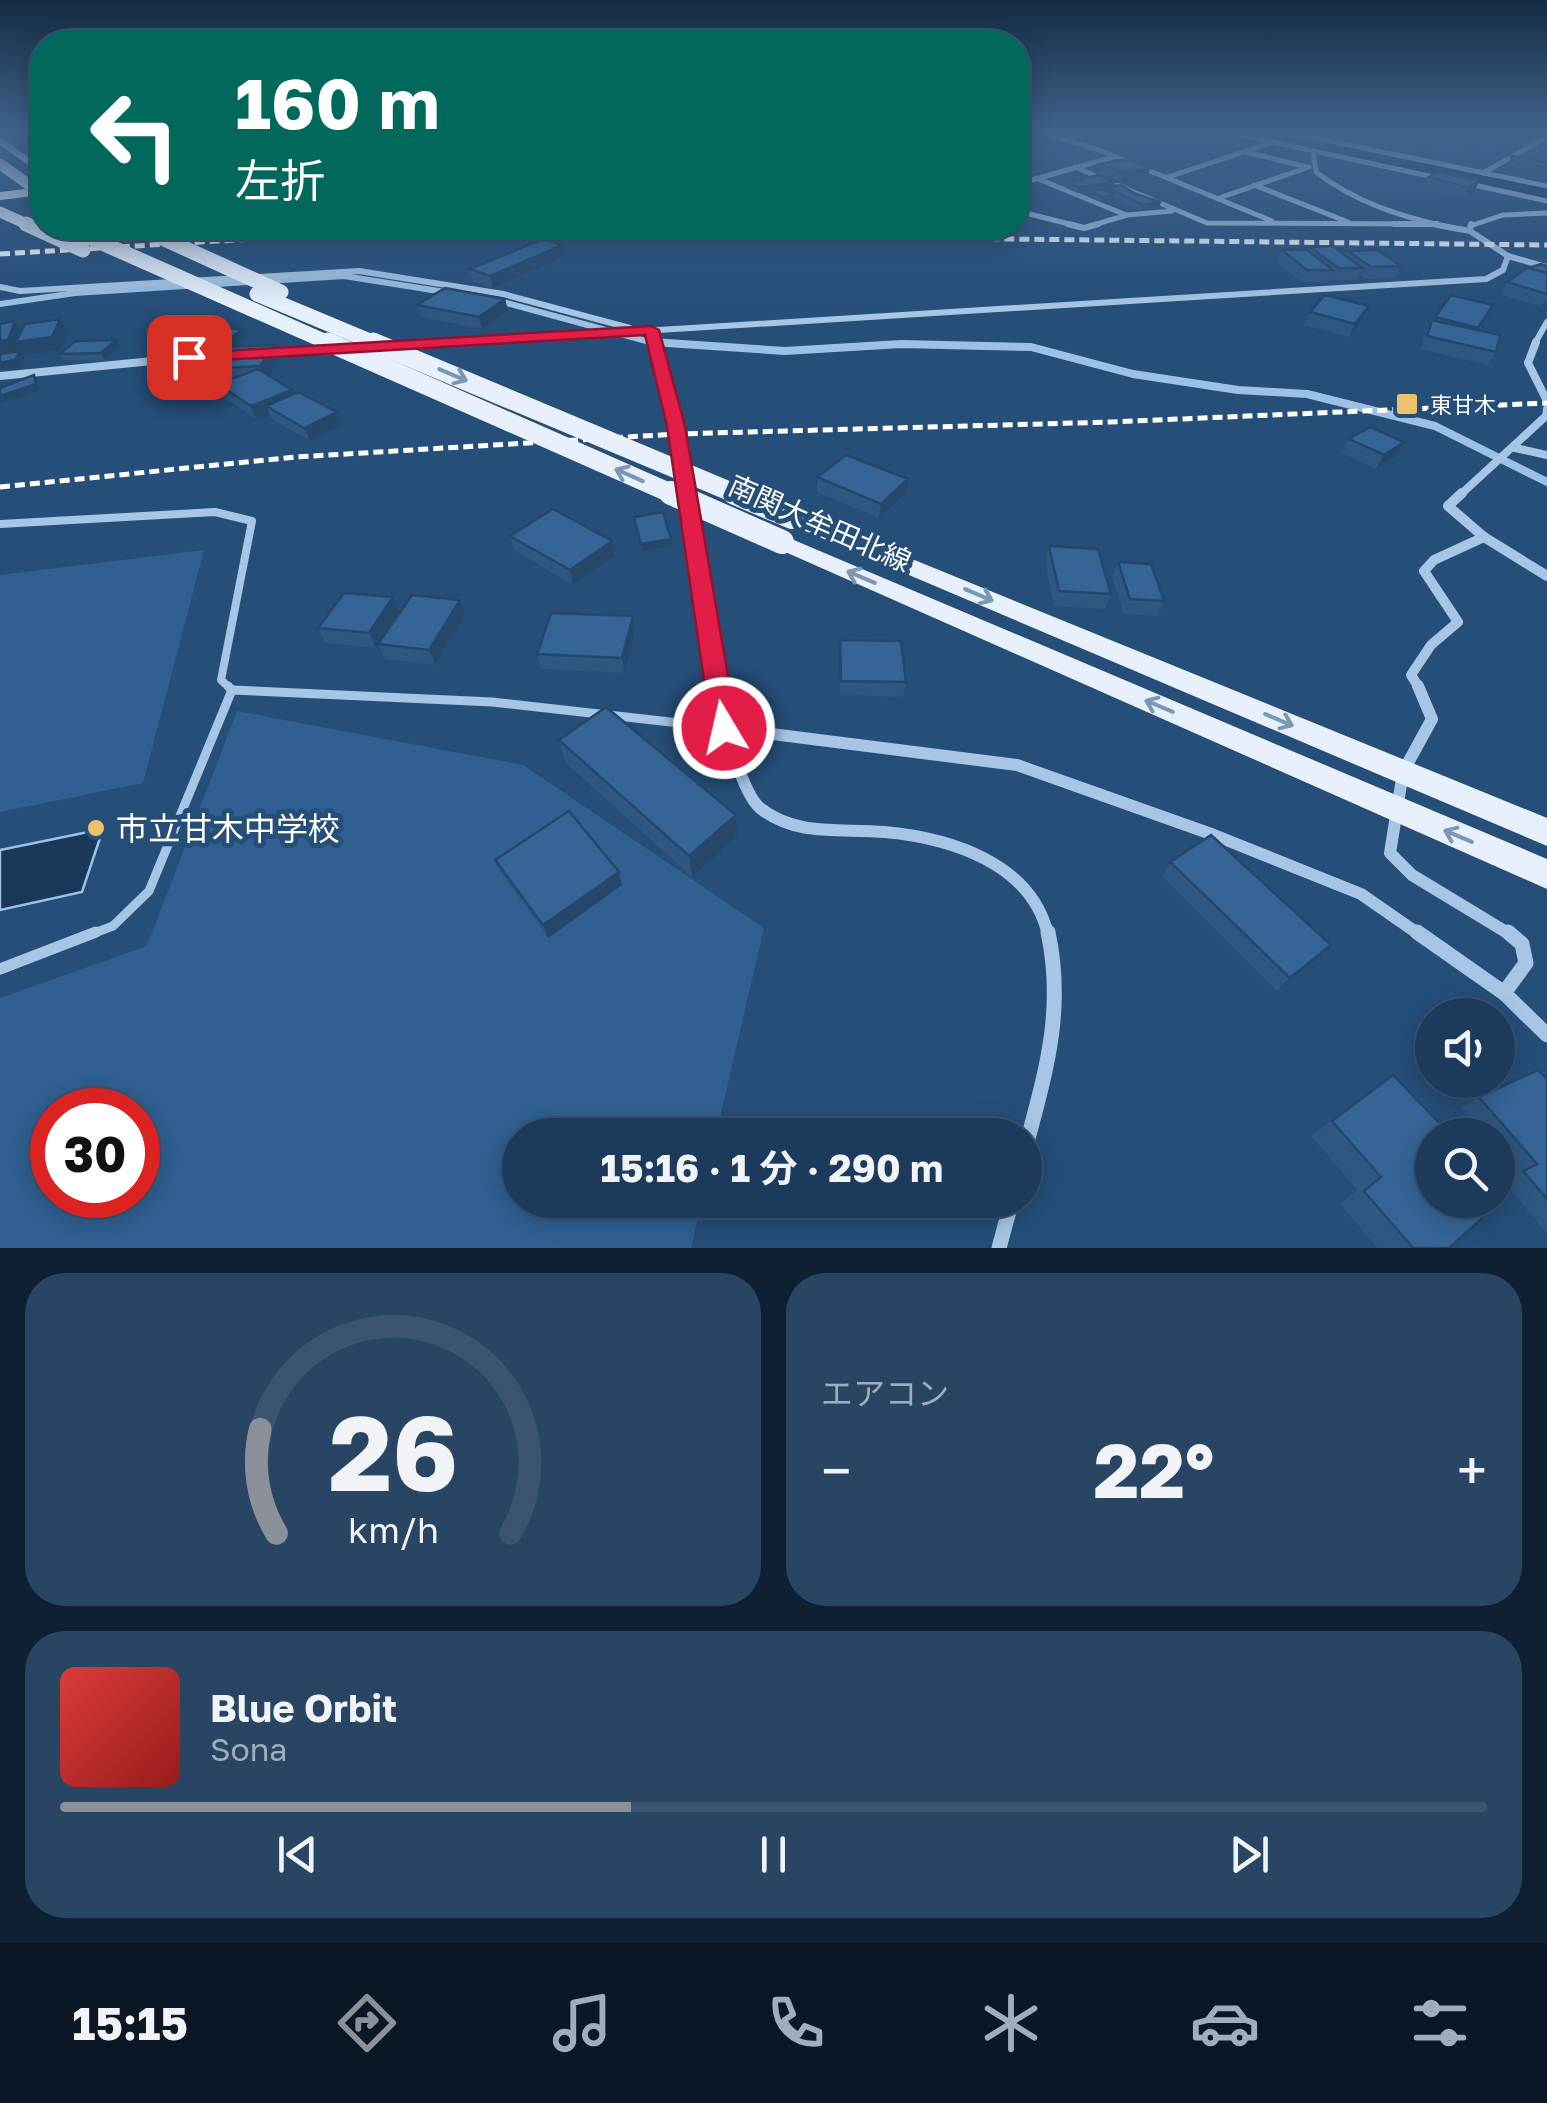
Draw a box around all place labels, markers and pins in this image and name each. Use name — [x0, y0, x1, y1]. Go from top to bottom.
pin — [147, 315, 232, 400]
marker: 東甘木 — [1394, 391, 1420, 417]
place label: 東甘木 — [1430, 391, 1496, 418]
place label: 市立甘木中学校 — [116, 809, 340, 847]
marker: 市立甘木中学校 — [85, 817, 107, 839]

